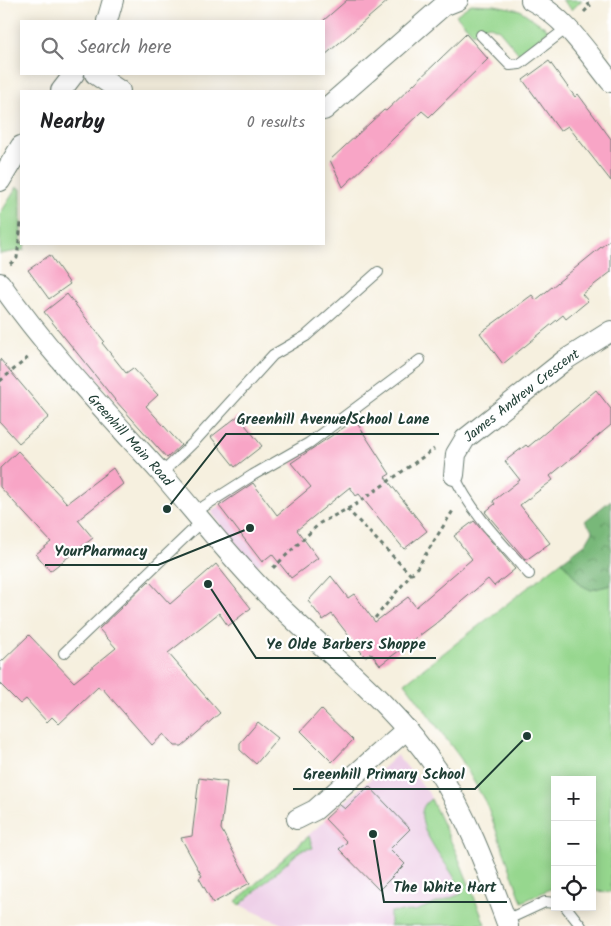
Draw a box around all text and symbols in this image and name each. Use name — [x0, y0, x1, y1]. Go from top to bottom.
search box — [20, 20, 325, 75]
text: Search here — [78, 33, 172, 63]
icon: search — [38, 34, 66, 62]
text: Nearby — [40, 106, 105, 139]
text: 0 results — [247, 110, 305, 135]
street label: James Andrew Crescent — [459, 343, 585, 448]
street label: Greenhill Main Road — [82, 389, 179, 492]
callout: Greenhill Avenue/School Lane — [226, 404, 439, 434]
text: Greenhill Avenue/School Lane — [237, 408, 430, 432]
callout: YourPharmacy — [45, 535, 158, 565]
text: YourPharmacy — [55, 540, 148, 564]
callout: Ye Olde Barbers Shoppe — [256, 628, 436, 658]
text: Ye Olde Barbers Shoppe — [266, 633, 426, 657]
callout: Greenhill Primary School — [293, 759, 475, 789]
text: Greenhill Primary School — [303, 763, 465, 787]
map controls — [551, 776, 596, 911]
button: + — [551, 776, 596, 821]
button: − — [551, 821, 596, 866]
button: locate — [551, 866, 596, 911]
callout: The White Hart — [384, 872, 507, 902]
text: The White Hart — [393, 876, 497, 900]

